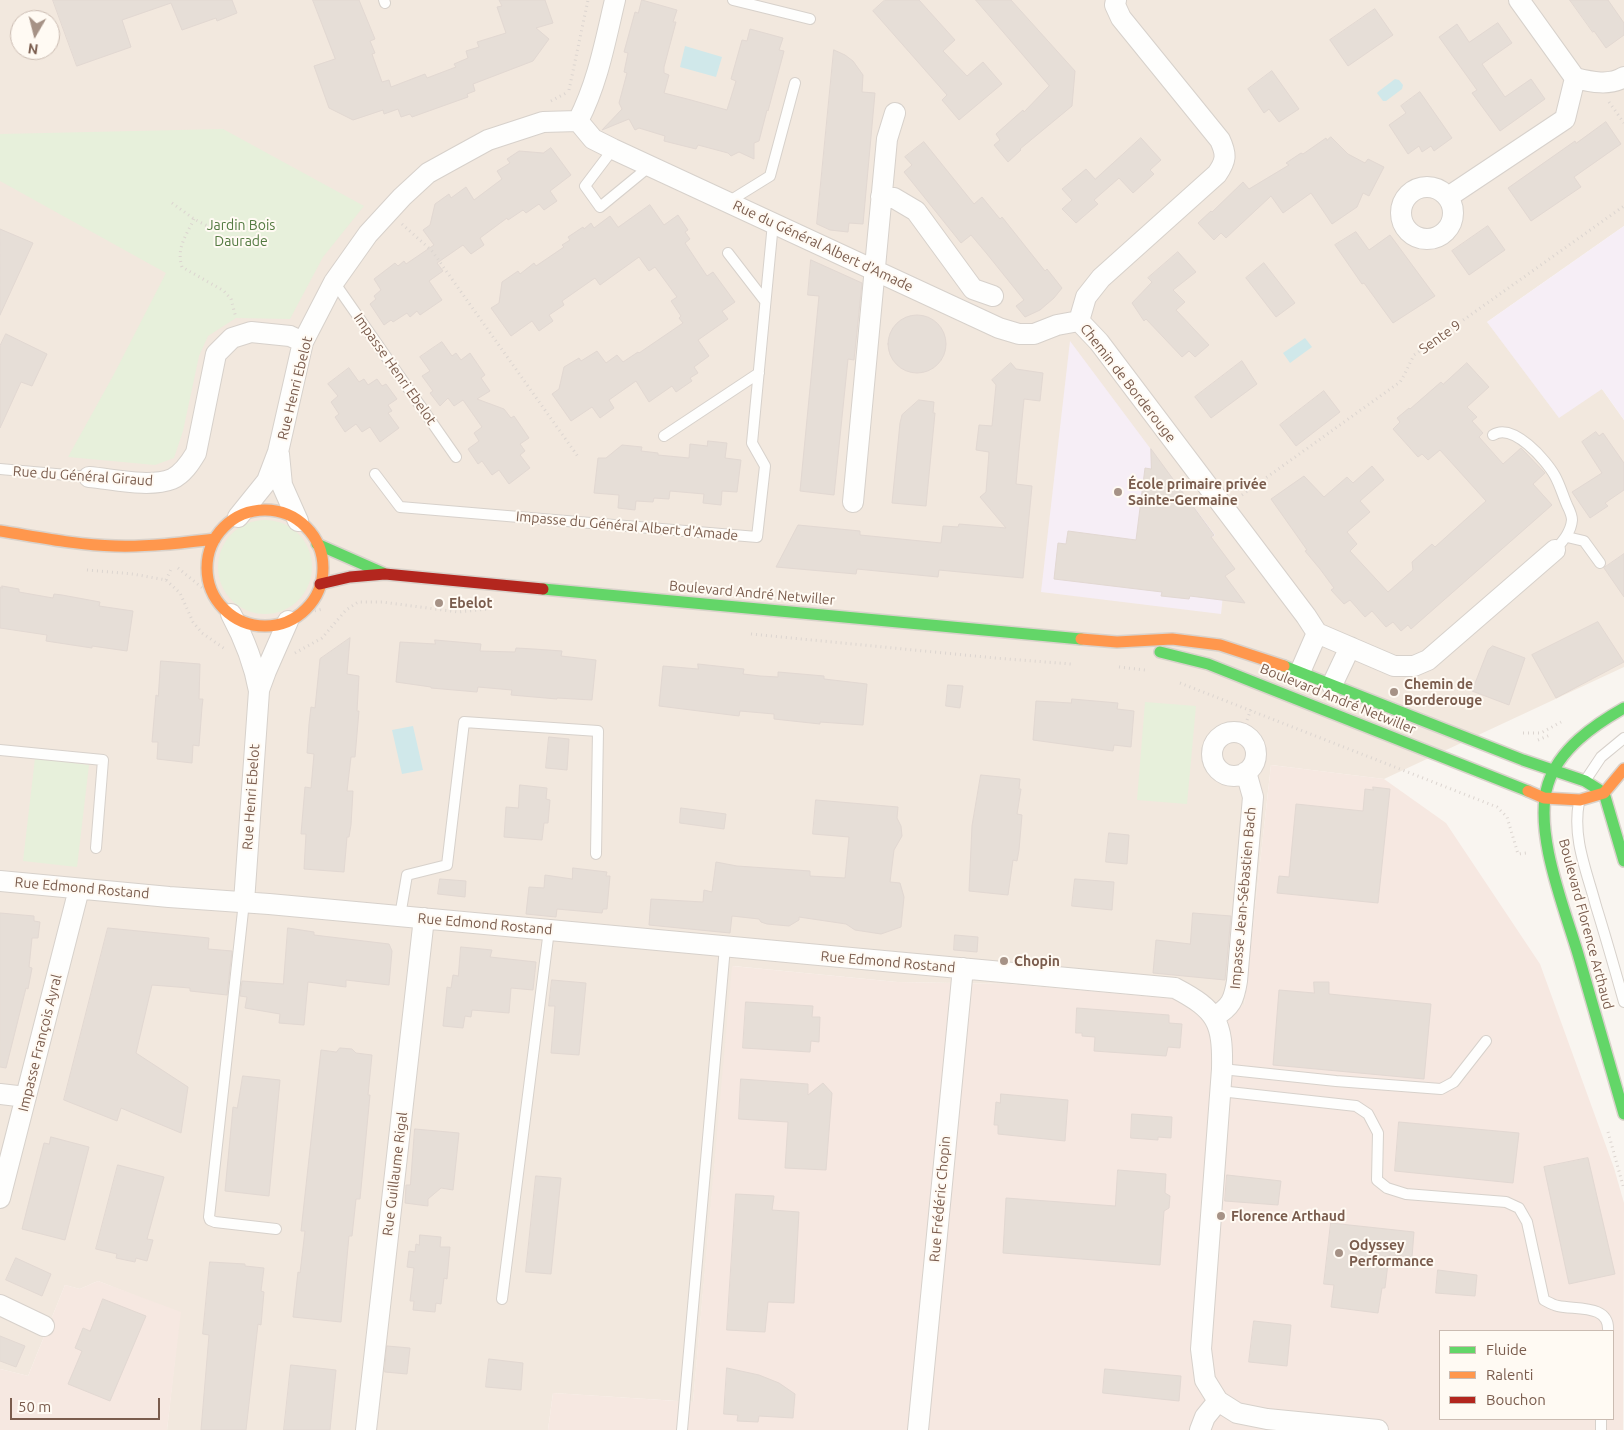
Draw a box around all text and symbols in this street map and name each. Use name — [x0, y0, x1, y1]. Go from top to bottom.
north arrow — [10, 10, 60, 60]
text: N — [27, 40, 39, 58]
street label: Rue du Général Albert d'Amade — [730, 197, 916, 295]
park label: Jardin Bois Daurade — [207, 217, 275, 250]
street label: Impasse Henri Ebelot — [350, 310, 440, 428]
street label: Sente 9 — [1416, 317, 1464, 357]
street label: Chemin de Borderouge — [1077, 320, 1179, 446]
street label: Rue Henri Ebelot — [274, 334, 316, 442]
street label: Rue du Général Giraud — [12, 463, 154, 489]
place label: École primaire privée Sainte-Germaine — [1128, 476, 1267, 508]
marker: École primaire privée Sainte-Germaine — [1112, 486, 1124, 498]
street label: Impasse du Général Albert d'Amade — [515, 508, 739, 544]
street label: Boulevard André Netwiller — [668, 577, 836, 609]
place label: Ebelot — [449, 595, 492, 611]
marker: Ebelot — [433, 597, 445, 609]
street label: Boulevard André Netwiller — [1258, 660, 1418, 738]
place label: Chemin de Borderouge — [1404, 676, 1482, 709]
marker: Chemin de Borderouge — [1388, 686, 1400, 698]
street label: Rue Henri Ebelot — [239, 743, 263, 851]
street label: Impasse Jean-Sébastien Bach — [1227, 806, 1259, 990]
street label: Boulevard Florence Arthaud — [1555, 837, 1617, 1011]
street label: Rue Edmond Rostand — [14, 874, 150, 902]
street label: Rue Edmond Rostand — [417, 910, 553, 938]
street label: Rue Edmond Rostand — [820, 948, 956, 976]
place label: Chopin — [1014, 953, 1060, 969]
marker: Chopin — [998, 955, 1010, 967]
street label: Impasse François Ayral — [15, 973, 65, 1113]
street label: Rue Guillaume Rigal — [379, 1111, 411, 1237]
street label: Rue Frédéric Chopin — [926, 1135, 954, 1263]
place label: Florence Arthaud — [1231, 1208, 1345, 1224]
marker: Florence Arthaud — [1215, 1210, 1227, 1222]
place label: Odyssey Performance — [1349, 1237, 1434, 1270]
marker: Odyssey Performance — [1333, 1247, 1345, 1259]
legend — [1439, 1330, 1614, 1420]
text: Fluide — [1486, 1341, 1527, 1358]
text: Ralenti — [1486, 1366, 1533, 1383]
scale bar — [12, 1388, 162, 1420]
text: Bouchon — [1486, 1391, 1546, 1408]
text: 50 m — [18, 1398, 51, 1415]

